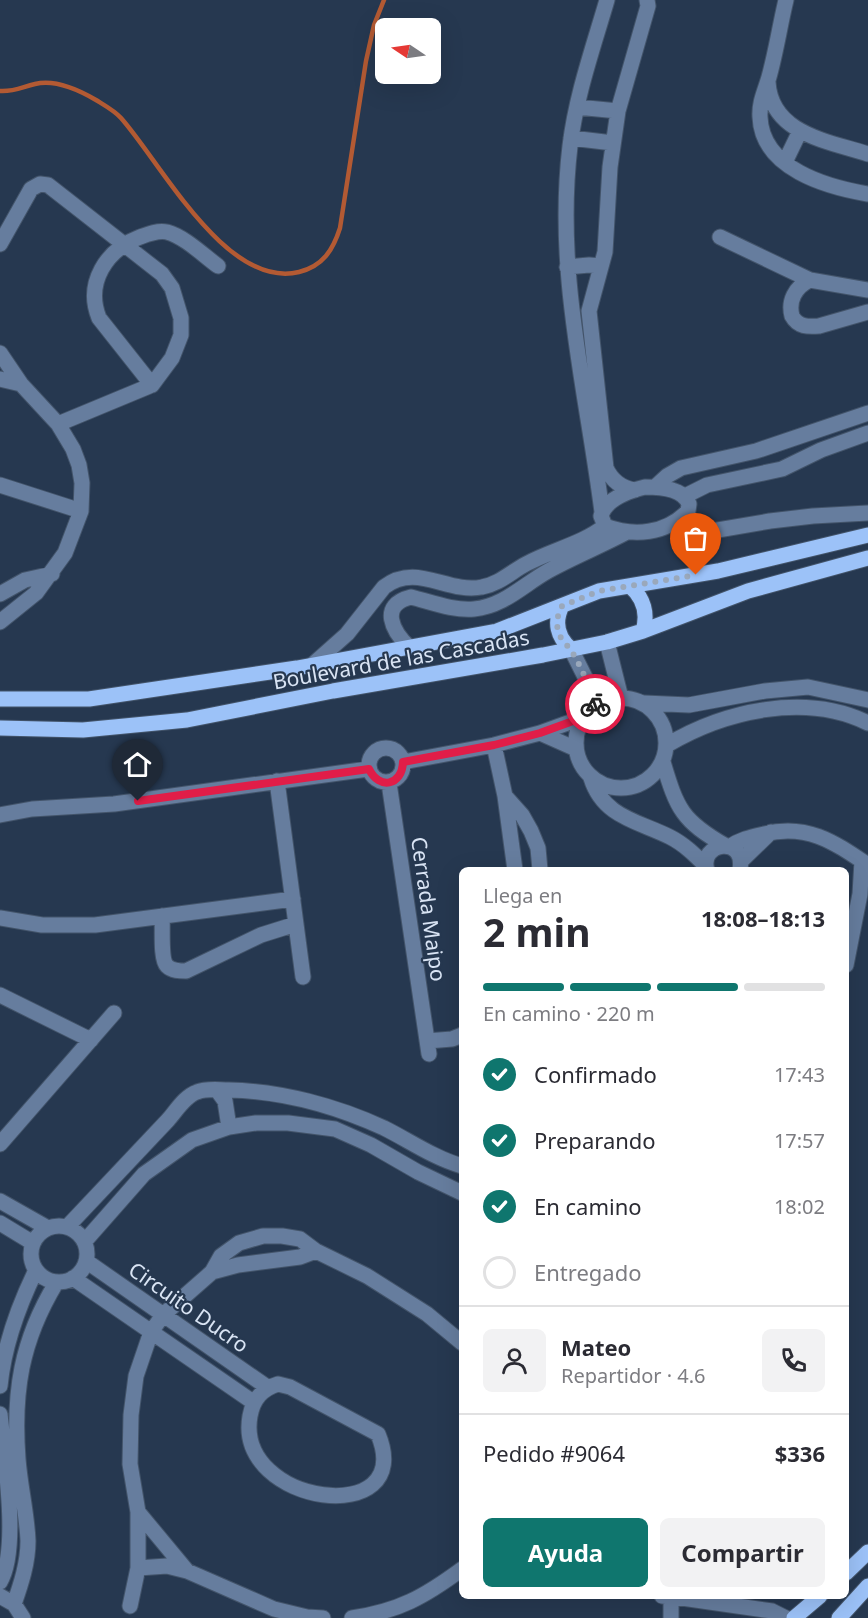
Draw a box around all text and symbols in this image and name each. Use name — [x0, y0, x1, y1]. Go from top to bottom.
north arrow — [375, 18, 441, 84]
map controls — [375, 18, 441, 84]
pin — [670, 513, 721, 575]
icon: bag — [679, 522, 712, 555]
street label: Boulevard de las Cascadas — [271, 623, 531, 695]
courier — [565, 674, 625, 734]
icon: bike — [579, 688, 612, 721]
pin — [112, 739, 163, 801]
icon: home — [121, 748, 154, 781]
street label: Cerrada Maipo — [405, 835, 453, 983]
text: Llega en — [483, 882, 562, 909]
text: 18:08–18:13 — [701, 903, 825, 933]
text: 2 min — [483, 905, 590, 958]
text: En camino · 220 m — [483, 1000, 655, 1027]
icon: check — [483, 1058, 516, 1091]
text: Confirmado — [534, 1059, 657, 1089]
text: 17:43 — [774, 1061, 825, 1088]
icon: check — [483, 1124, 516, 1157]
text: Preparando — [534, 1125, 656, 1155]
text: 17:57 — [774, 1127, 825, 1154]
icon: check — [483, 1190, 516, 1223]
text: En camino — [534, 1191, 642, 1221]
text: 18:02 — [774, 1193, 825, 1220]
street label: Circuito Ducro — [123, 1255, 255, 1359]
text: Entregado — [534, 1257, 642, 1287]
button: person — [483, 1329, 546, 1392]
button: phone — [762, 1329, 825, 1392]
text: Mateo — [561, 1332, 631, 1362]
text: Repartidor · 4.6 — [561, 1362, 706, 1389]
text: Pedido #9064 — [483, 1438, 625, 1468]
text: $336 — [775, 1438, 825, 1468]
button: Ayuda — [483, 1518, 648, 1587]
button: Compartir — [660, 1518, 825, 1587]

